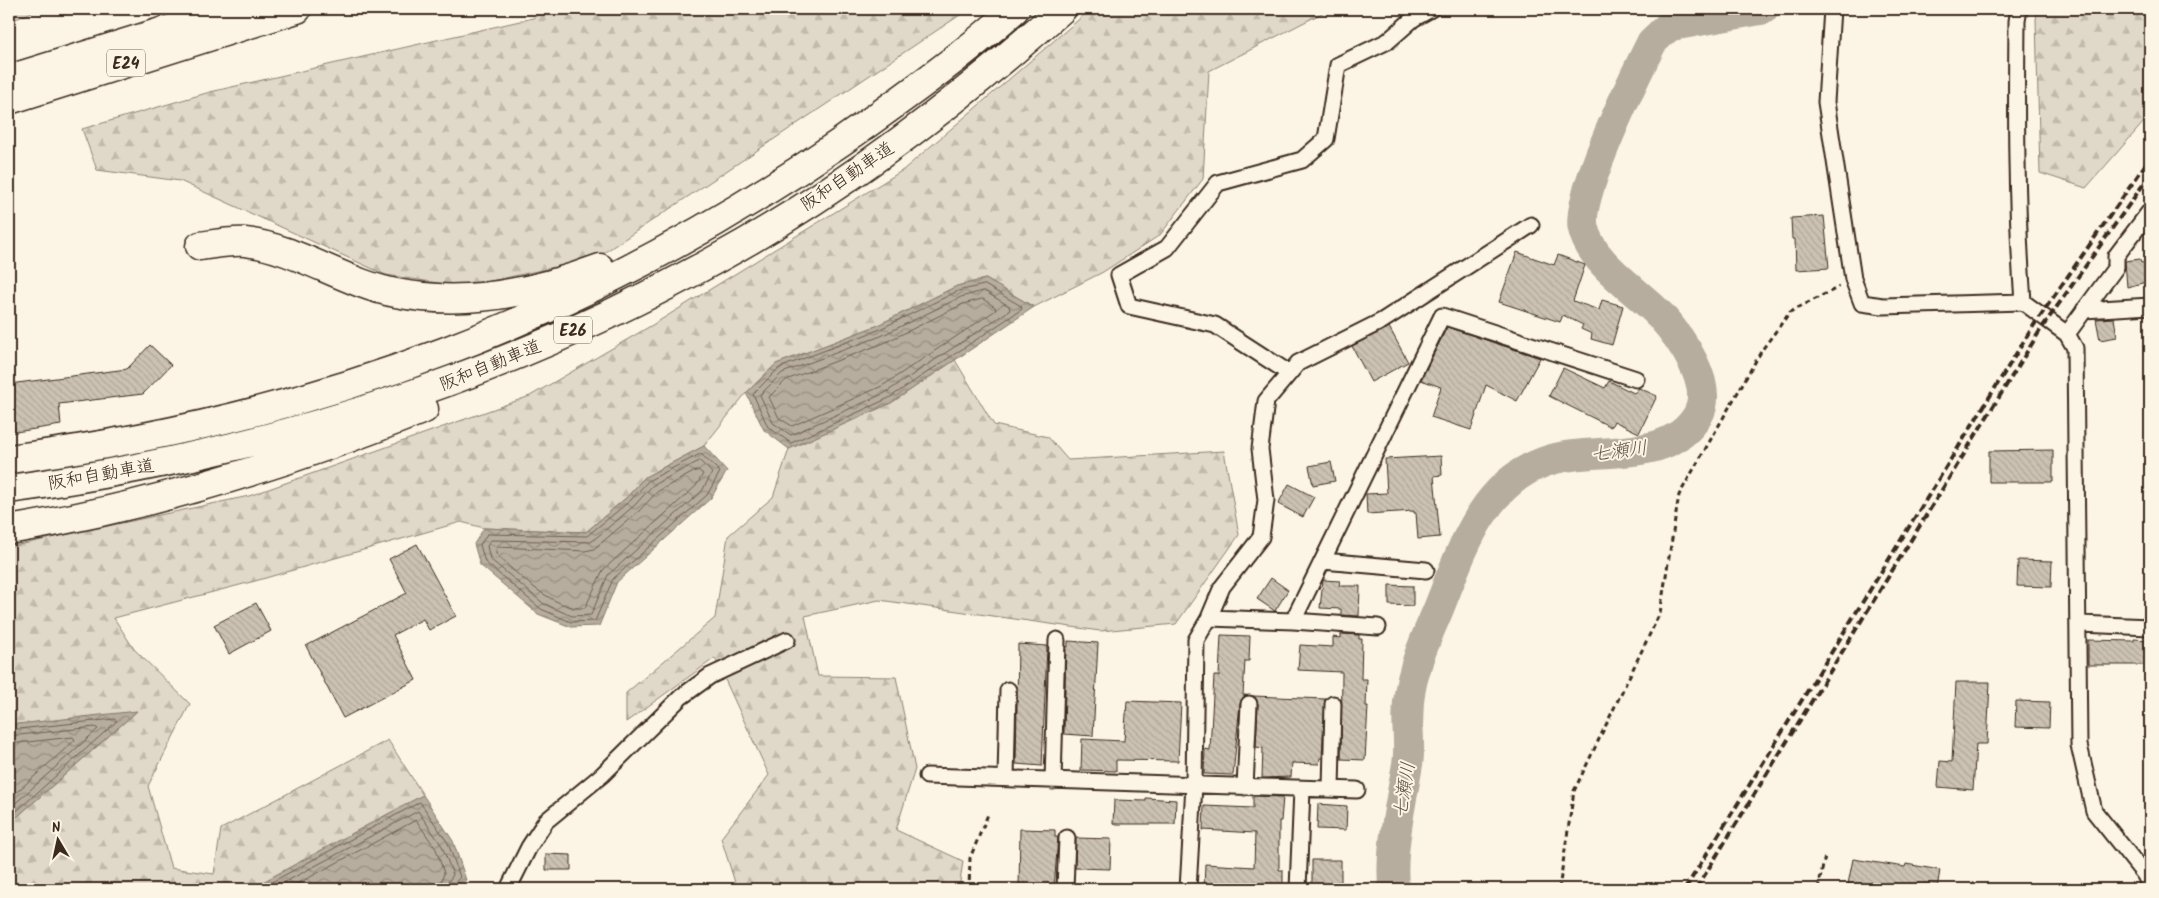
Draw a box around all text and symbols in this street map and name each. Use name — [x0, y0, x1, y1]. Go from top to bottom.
road number: E24 — [107, 49, 145, 76]
street label: 阪和自動車道 — [795, 135, 901, 219]
road number: E26 — [554, 316, 592, 344]
street label: 阪和自動車道 — [435, 333, 546, 400]
water label: 七瀬川 — [1589, 434, 1649, 470]
street label: 阪和自動車道 — [46, 452, 157, 499]
water label: 七瀬川 — [1386, 760, 1424, 821]
north arrow — [32, 816, 82, 866]
text: N — [50, 817, 62, 840]

